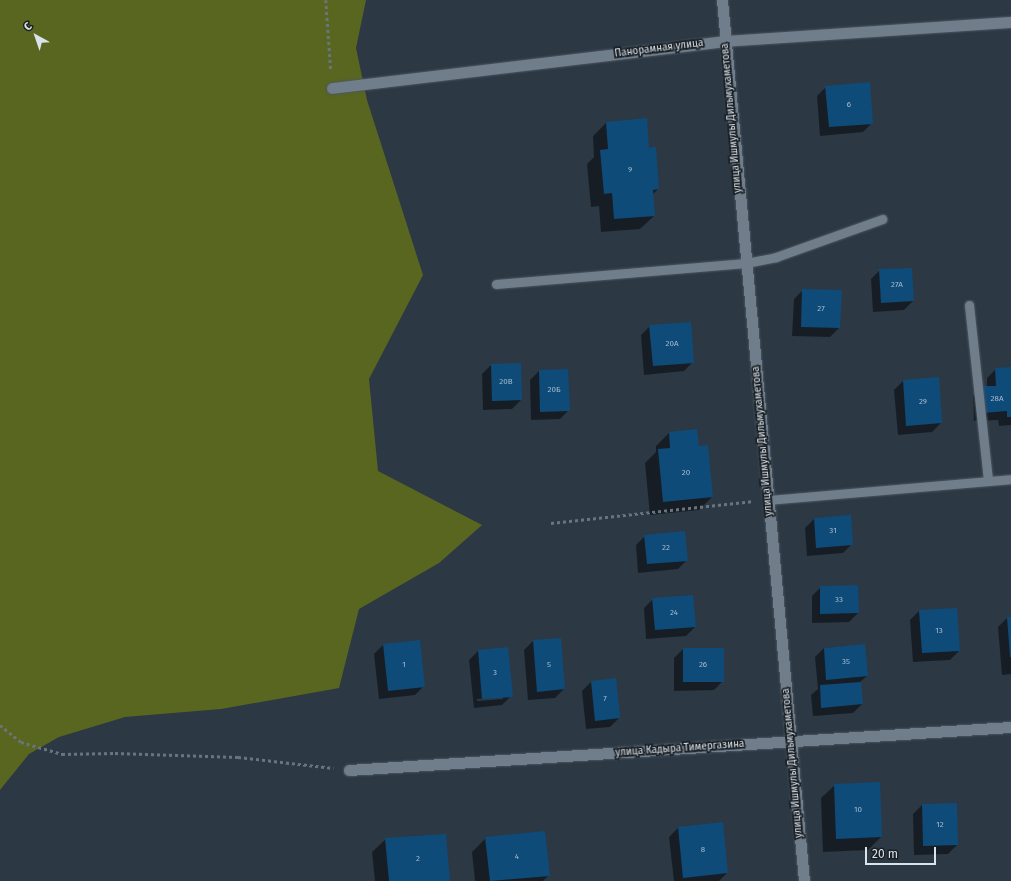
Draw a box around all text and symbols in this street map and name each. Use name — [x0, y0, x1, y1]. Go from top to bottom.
north arrow — [16, 16, 56, 56]
text: С — [21, 19, 35, 33]
street label: Панорамная улица — [614, 38, 704, 60]
street label: улица Ишмулы Дильмухаметова — [719, 43, 745, 193]
house number: 6 — [847, 100, 851, 110]
house number: 9 — [628, 165, 632, 175]
house number: 27А — [891, 280, 903, 290]
house number: 27 — [817, 304, 825, 314]
house number: 20А — [665, 339, 679, 349]
street label: улица Ишмулы Дильмухаметова — [750, 366, 776, 516]
house number: 20В — [499, 377, 513, 387]
house number: 20Б — [547, 385, 561, 395]
house number: 28А — [991, 394, 1003, 404]
house number: 29 — [919, 397, 927, 407]
house number: 20 — [682, 468, 690, 478]
house number: 31 — [829, 526, 837, 536]
house number: 22 — [662, 543, 670, 553]
house number: 33 — [835, 595, 843, 605]
house number: 24 — [670, 608, 678, 618]
house number: 13 — [935, 626, 943, 636]
house number: 35 — [842, 657, 850, 667]
house number: 1 — [402, 660, 406, 670]
house number: 5 — [547, 660, 551, 670]
house number: 26 — [699, 660, 707, 670]
house number: 3 — [493, 668, 497, 678]
street label: улица Ишмулы Дильмухаметова — [780, 688, 806, 838]
house number: 7 — [603, 694, 607, 704]
street label: улица Кадыра Тимергазина — [615, 739, 745, 759]
house number: 10 — [854, 805, 862, 815]
house number: 12 — [936, 820, 944, 830]
scale bar — [867, 839, 938, 865]
house number: 8 — [701, 845, 705, 855]
text: 20 m — [872, 847, 898, 861]
house number: 4 — [515, 852, 519, 862]
house number: 2 — [416, 854, 420, 864]

